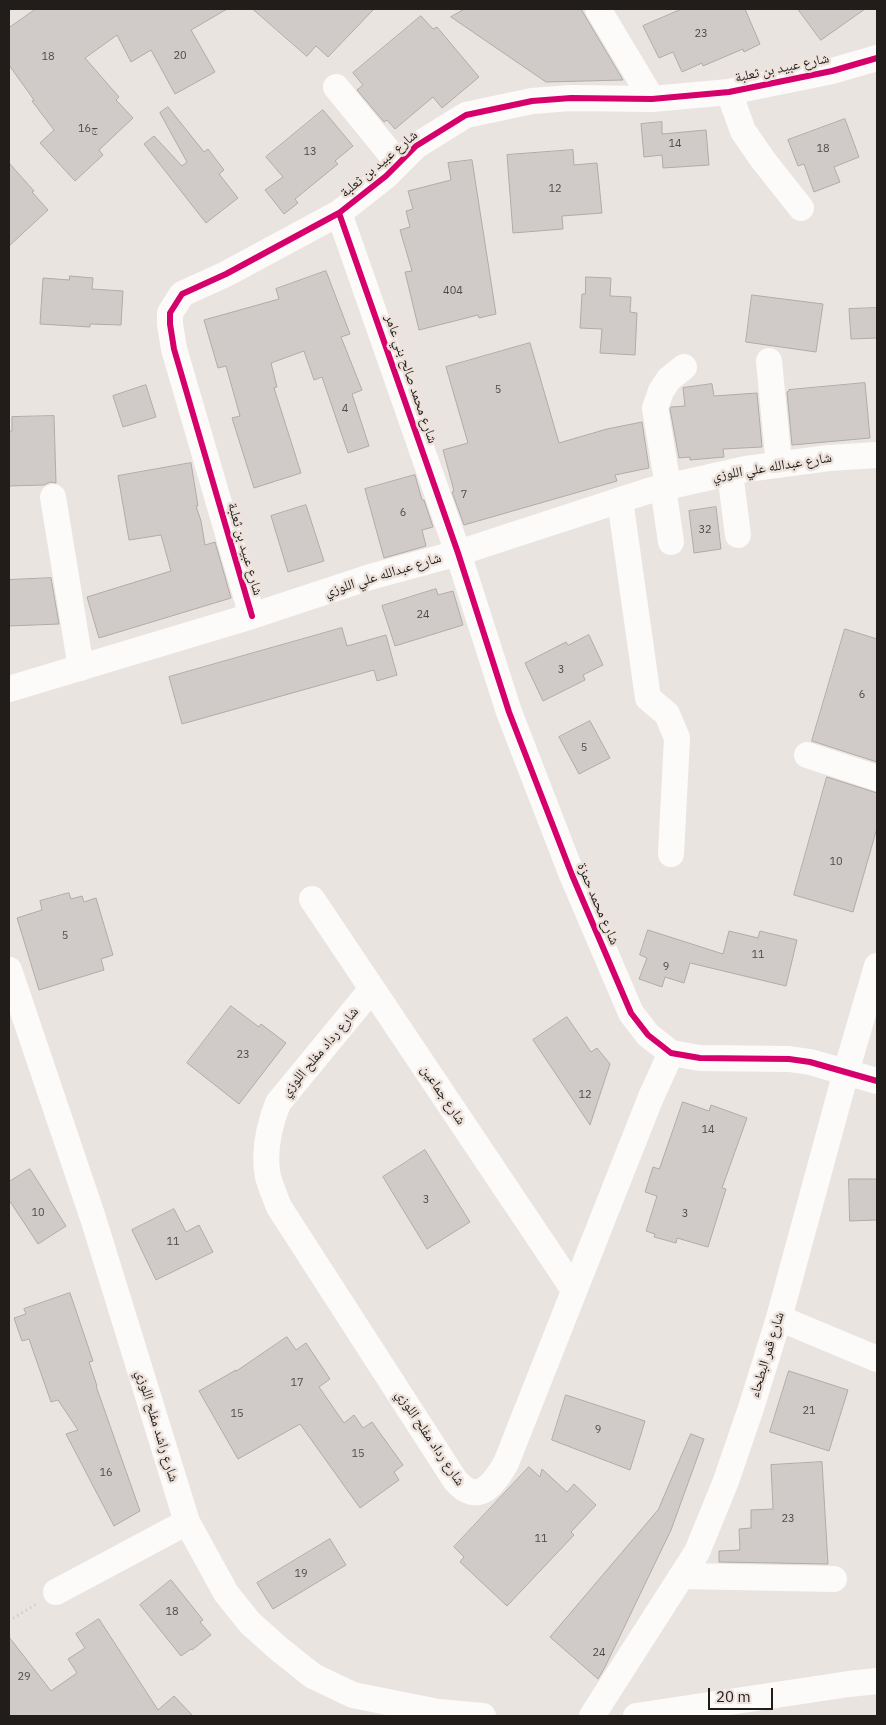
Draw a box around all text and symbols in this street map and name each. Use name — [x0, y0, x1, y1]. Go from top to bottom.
house number: 23 — [694, 27, 708, 41]
house number: 20 — [173, 49, 187, 63]
house number: 18 — [41, 50, 55, 64]
street label: شارع عبيد بن ثعلبة — [733, 50, 831, 86]
house number: 16ج — [78, 122, 98, 136]
street label: شارع عبيد بن ثعلبة — [337, 127, 421, 201]
house number: 14 — [668, 137, 682, 151]
house number: 18 — [816, 142, 830, 156]
house number: 13 — [303, 145, 317, 159]
house number: 12 — [548, 182, 562, 196]
house number: 404 — [443, 284, 463, 298]
street label: شارع محمد صالح بني عامر — [381, 312, 441, 446]
house number: 5 — [495, 383, 501, 397]
house number: 4 — [342, 402, 348, 416]
street label: شارع عبدالله علي اللوزي — [711, 449, 833, 485]
house number: 7 — [461, 488, 467, 502]
street label: شارع عبيد بن ثعلبة — [224, 501, 266, 597]
house number: 6 — [400, 506, 406, 520]
house number: 32 — [698, 523, 712, 537]
street label: شارع عبدالله علي اللوزي — [323, 549, 443, 601]
house number: 24 — [416, 608, 430, 622]
house number: 3 — [558, 663, 564, 677]
house number: 6 — [859, 688, 865, 702]
house number: 5 — [581, 741, 587, 755]
house number: 10 — [829, 855, 843, 869]
street label: شارع محمد حمزة — [573, 860, 623, 948]
house number: 5 — [62, 929, 68, 943]
house number: 11 — [751, 948, 765, 962]
house number: 9 — [663, 960, 669, 974]
street label: شارع رداد مفلح اللوزي — [278, 1004, 362, 1100]
house number: 23 — [236, 1048, 250, 1062]
street label: شارع جماعين — [417, 1062, 469, 1128]
house number: 12 — [578, 1088, 592, 1102]
house number: 14 — [701, 1123, 715, 1137]
house number: 3 — [423, 1193, 429, 1207]
house number: 10 — [31, 1206, 45, 1220]
house number: 3 — [682, 1207, 688, 1221]
house number: 11 — [166, 1235, 180, 1249]
street label: شارع قمر البطحاء — [746, 1310, 788, 1400]
street label: شارع راشد مفلح اللوزي — [132, 1368, 182, 1484]
house number: 17 — [290, 1376, 304, 1390]
street label: شارع رداد مفلح اللوزي — [392, 1387, 468, 1489]
house number: 21 — [802, 1404, 816, 1418]
house number: 15 — [230, 1407, 244, 1421]
house number: 9 — [595, 1423, 601, 1437]
house number: 15 — [351, 1447, 365, 1461]
house number: 16 — [99, 1466, 113, 1480]
house number: 23 — [781, 1512, 795, 1526]
house number: 11 — [534, 1532, 548, 1546]
house number: 19 — [294, 1567, 308, 1581]
house number: 18 — [165, 1605, 179, 1619]
house number: 24 — [592, 1646, 606, 1660]
house number: 29 — [17, 1670, 31, 1684]
scale bar — [711, 1678, 776, 1710]
text: 20 m — [716, 1687, 751, 1706]

